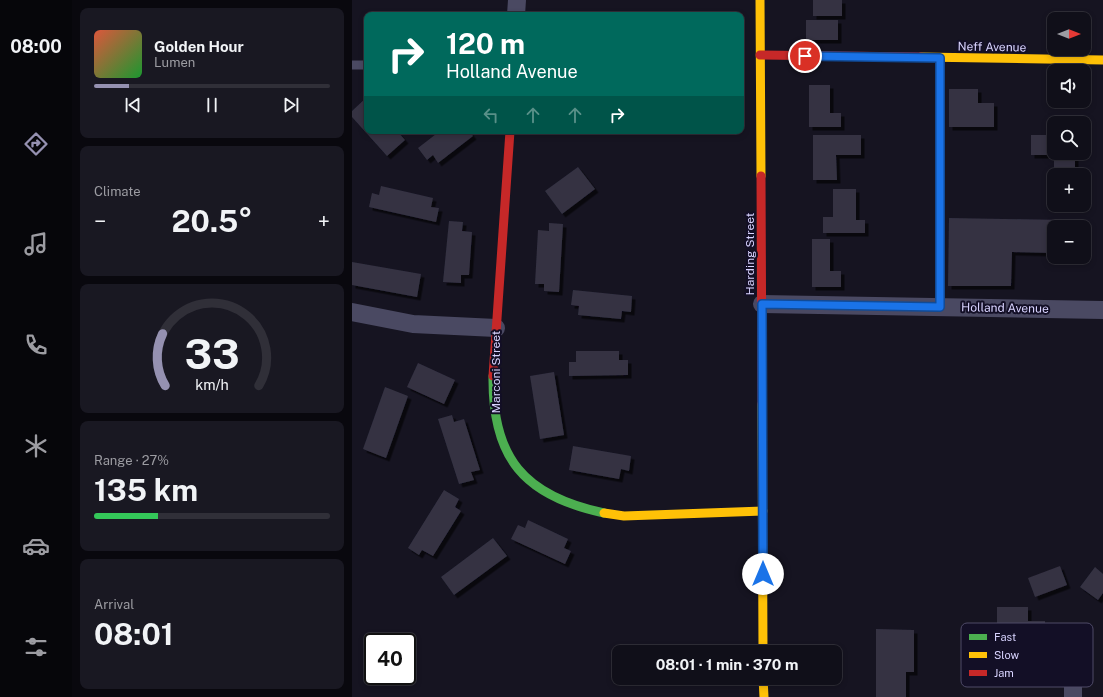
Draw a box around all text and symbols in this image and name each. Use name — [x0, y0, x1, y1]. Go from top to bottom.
north arrow — [1047, 12, 1091, 56]
map controls — [1047, 12, 1091, 264]
text: 120 m — [446, 27, 525, 60]
icon: right — [380, 28, 432, 80]
text: 08:00 — [10, 36, 62, 57]
text: Golden Hour — [154, 38, 244, 55]
pin — [788, 39, 822, 73]
street label: Neff Avenue — [957, 39, 1027, 55]
icon: arrive — [794, 45, 816, 67]
text: Lumen — [154, 55, 195, 70]
text: Holland Avenue — [446, 61, 578, 82]
button: sound — [1047, 64, 1091, 108]
icon: previous — [122, 94, 144, 116]
icon: pause — [201, 94, 223, 116]
icon: next — [280, 94, 302, 116]
icon: left — [480, 104, 502, 126]
icon: ahead — [522, 104, 544, 126]
icon: ahead — [564, 104, 586, 126]
icon: right — [606, 104, 628, 126]
button: search — [1047, 116, 1091, 160]
icon: directions — [22, 130, 50, 158]
button: + — [1047, 168, 1091, 212]
text: Climate — [94, 184, 141, 199]
text: 20.5° — [172, 203, 252, 239]
text: − — [94, 208, 106, 234]
text: + — [318, 208, 330, 234]
street label: Harding Street — [743, 212, 757, 296]
button: − — [1047, 220, 1091, 264]
icon: music — [22, 230, 50, 258]
street label: Holland Avenue — [961, 300, 1049, 316]
text: 33 — [184, 329, 240, 378]
street label: Marconi Street — [489, 330, 503, 413]
icon: phone — [22, 331, 50, 359]
text: km/h — [195, 376, 229, 393]
icon: climate — [22, 432, 50, 460]
text: Range · 27% — [94, 453, 169, 468]
text: 135 km — [94, 472, 198, 508]
icon: car — [22, 532, 50, 560]
position arrow — [742, 553, 784, 595]
text: Arrival — [94, 597, 134, 612]
text: 08:01 — [94, 616, 174, 652]
legend — [961, 623, 1093, 687]
text: Fast — [994, 631, 1016, 643]
icon: filters — [22, 633, 50, 661]
speed limit sign: 40 — [364, 633, 416, 685]
text: Slow — [994, 649, 1020, 661]
text: 08:01 · 1 min · 370 m — [656, 656, 798, 673]
text: Jam — [994, 667, 1014, 679]

